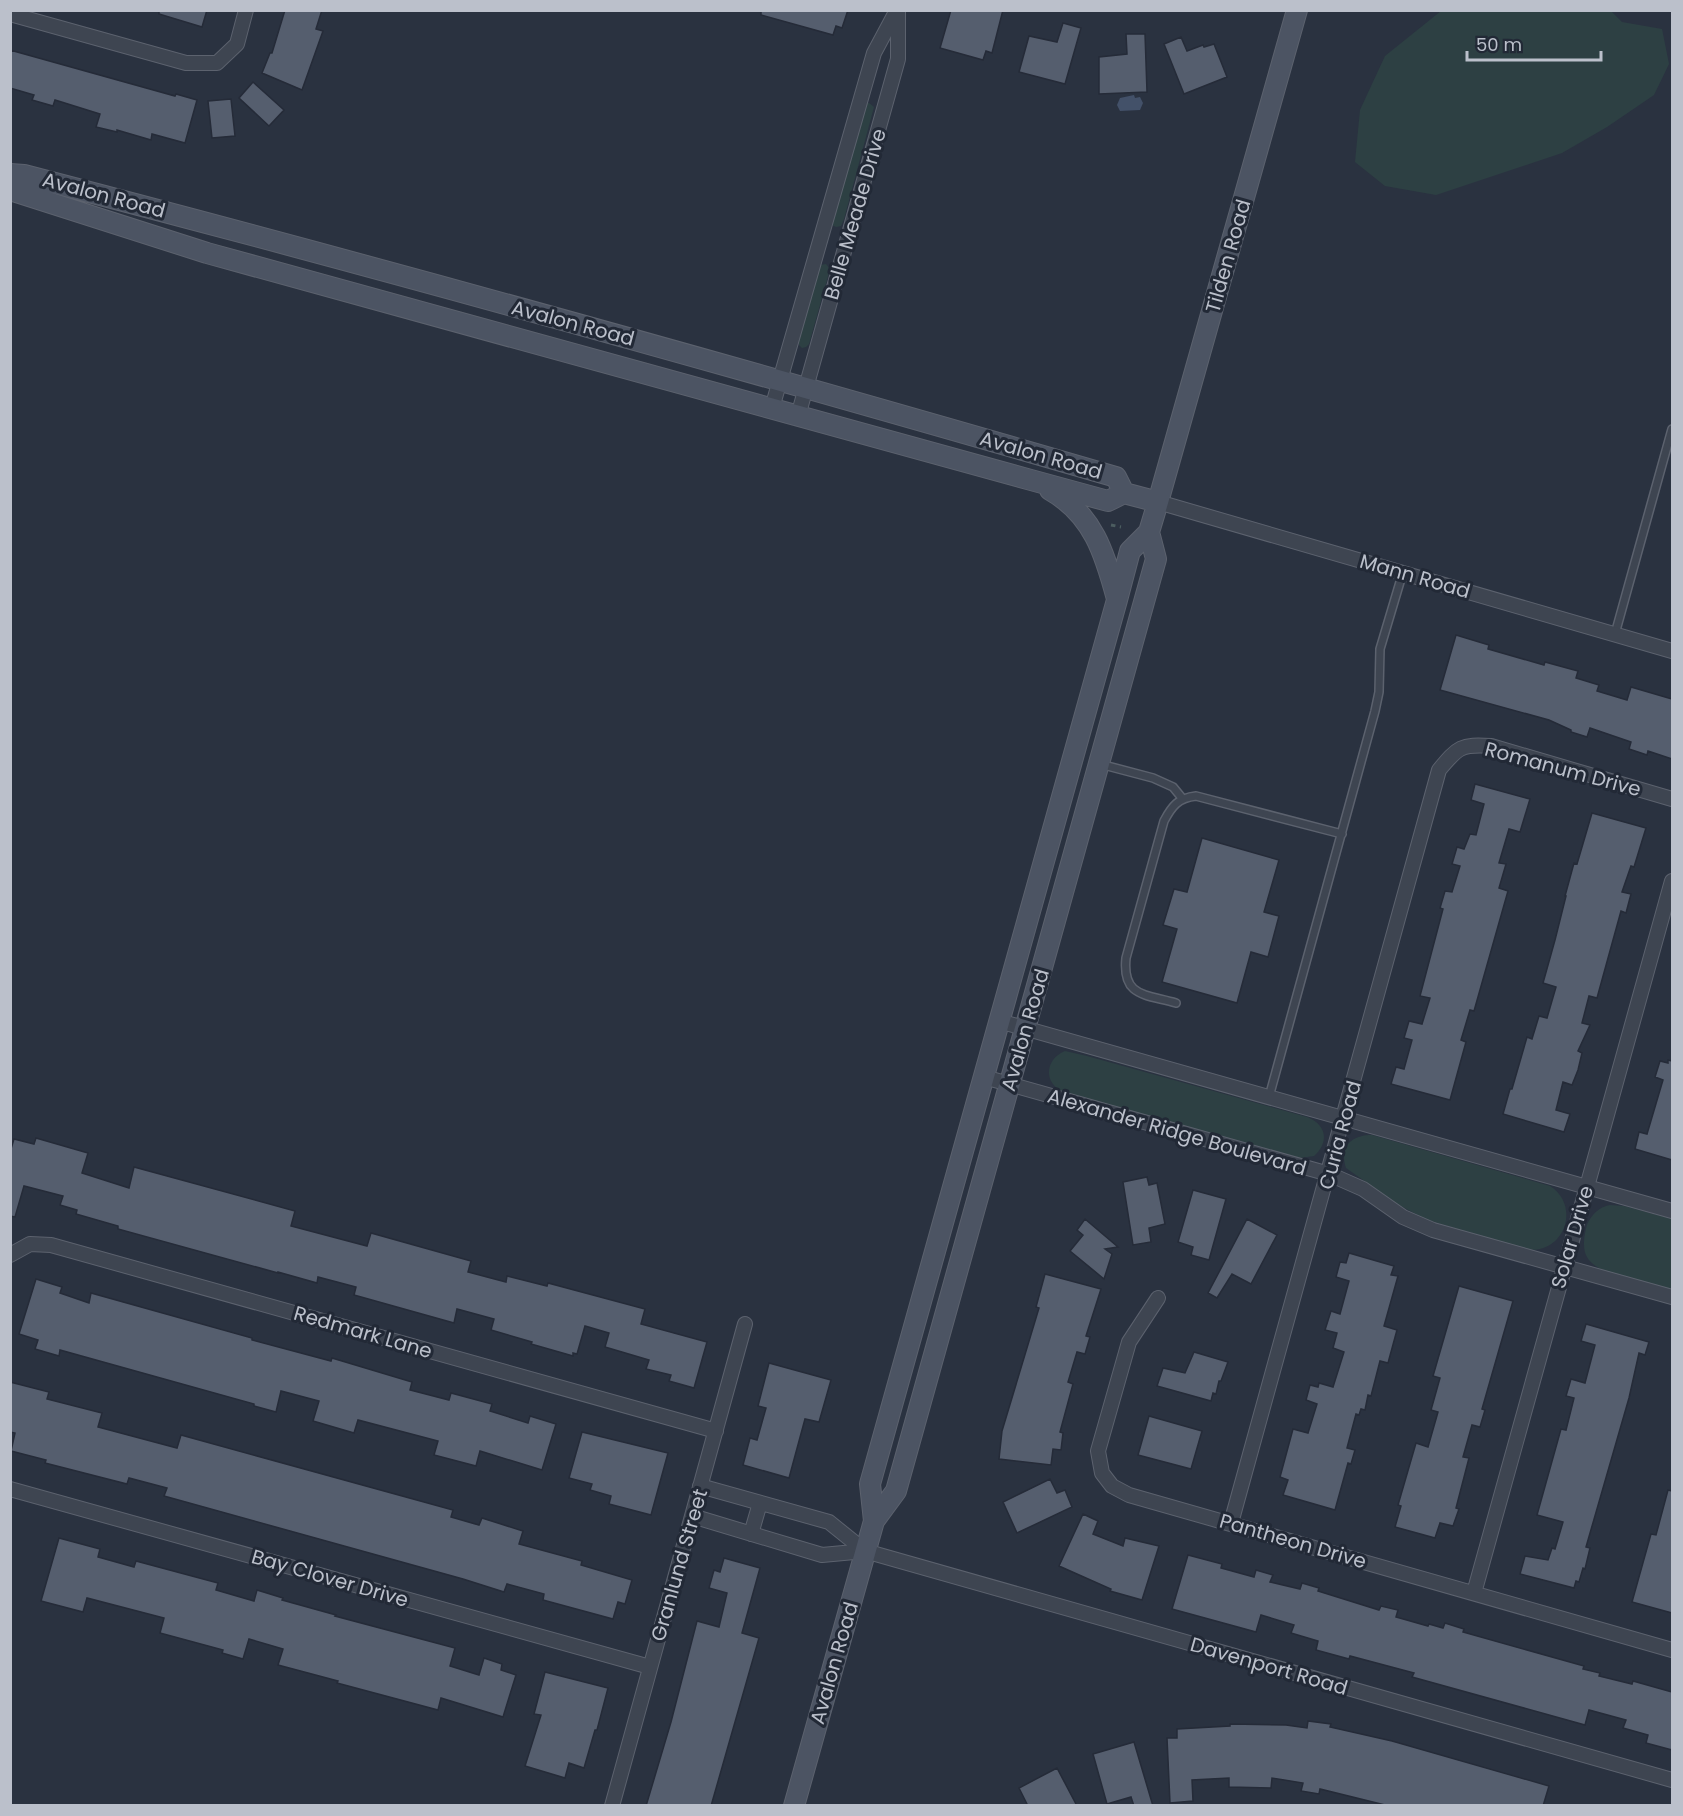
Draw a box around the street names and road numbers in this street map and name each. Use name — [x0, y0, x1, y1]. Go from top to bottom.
street label: Belle Meade Drive — [817, 125, 893, 303]
street label: Avalon Road — [39, 165, 169, 225]
street label: Tilden Road — [1198, 196, 1258, 316]
street label: Avalon Road — [508, 293, 638, 353]
street label: Avalon Road — [977, 424, 1105, 486]
street label: Mann Road — [1356, 547, 1474, 605]
street label: Romanum Drive — [1482, 735, 1644, 803]
street label: Avalon Road — [994, 966, 1056, 1094]
street label: Curia Road — [1312, 1078, 1368, 1192]
street label: Alexander Ridge Boulevard — [1044, 1082, 1310, 1182]
street label: Solar Drive — [1544, 1182, 1600, 1292]
street label: Redmark Lane — [291, 1299, 435, 1365]
street label: Granlund Street — [644, 1486, 714, 1644]
street label: Pantheon Drive — [1216, 1507, 1370, 1575]
street label: Bay Clover Drive — [248, 1542, 412, 1614]
street label: Avalon Road — [803, 1599, 865, 1727]
street label: Davenport Road — [1187, 1630, 1351, 1702]

